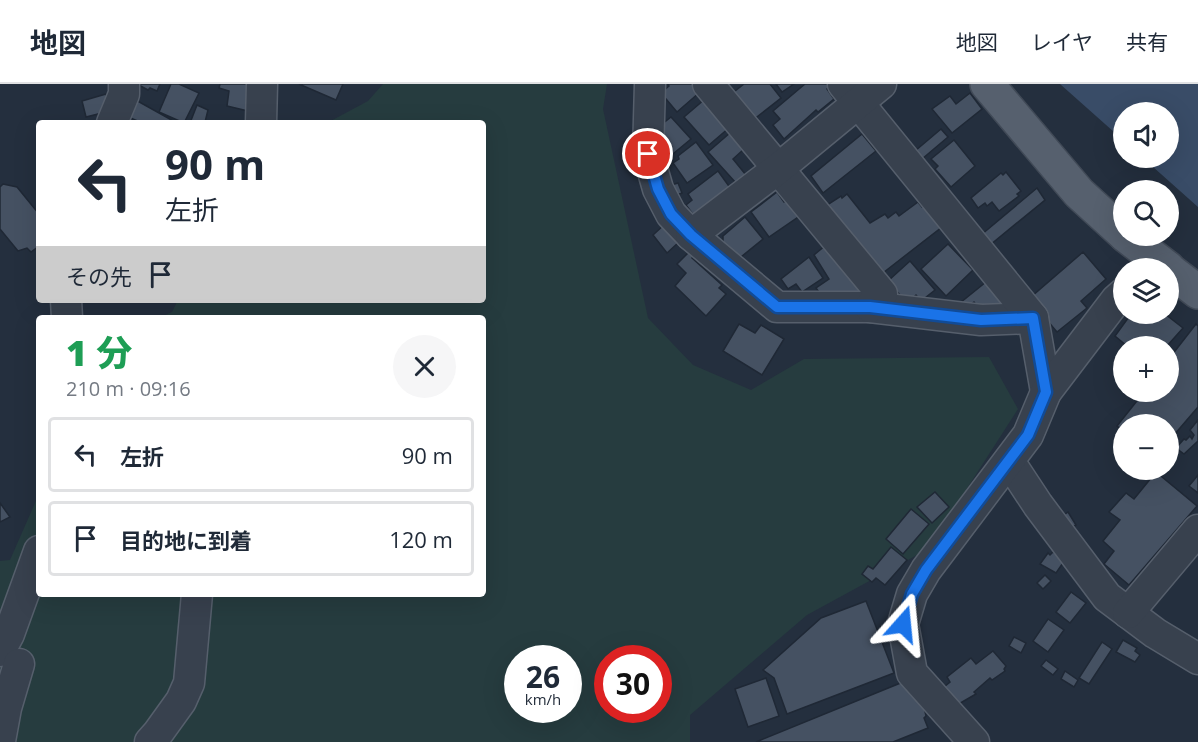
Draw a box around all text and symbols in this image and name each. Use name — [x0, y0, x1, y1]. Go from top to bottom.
text: 地図 — [30, 23, 86, 61]
text: 地図 — [956, 28, 998, 56]
text: レイヤ — [1031, 28, 1093, 56]
text: 共有 — [1126, 28, 1168, 56]
map controls — [1113, 102, 1179, 480]
button: sound — [1113, 102, 1179, 168]
pin — [622, 128, 673, 179]
text: 90 m — [165, 135, 265, 192]
icon: arrive — [631, 137, 664, 170]
icon: left — [66, 144, 144, 222]
button: search — [1113, 180, 1179, 246]
text: 左折 — [165, 191, 219, 228]
icon: arrive — [144, 258, 177, 291]
button: layers — [1113, 258, 1179, 324]
text: その先 — [66, 261, 132, 291]
text: 1 分 — [66, 328, 132, 377]
button: close — [393, 335, 456, 398]
button: + — [1113, 336, 1179, 402]
text: 210 m · 09:16 — [66, 375, 191, 402]
button: − — [1113, 414, 1179, 480]
icon: left — [69, 438, 102, 471]
text: 90 m — [402, 440, 453, 470]
text: 左折 — [120, 441, 164, 471]
icon: arrive — [69, 522, 102, 555]
text: 120 m — [389, 524, 453, 554]
text: 目的地に到着 — [120, 525, 252, 555]
position arrow — [871, 592, 935, 656]
speed limit sign: 30 — [594, 645, 672, 723]
text: 26 — [526, 656, 560, 697]
text: km/h — [525, 689, 561, 709]

